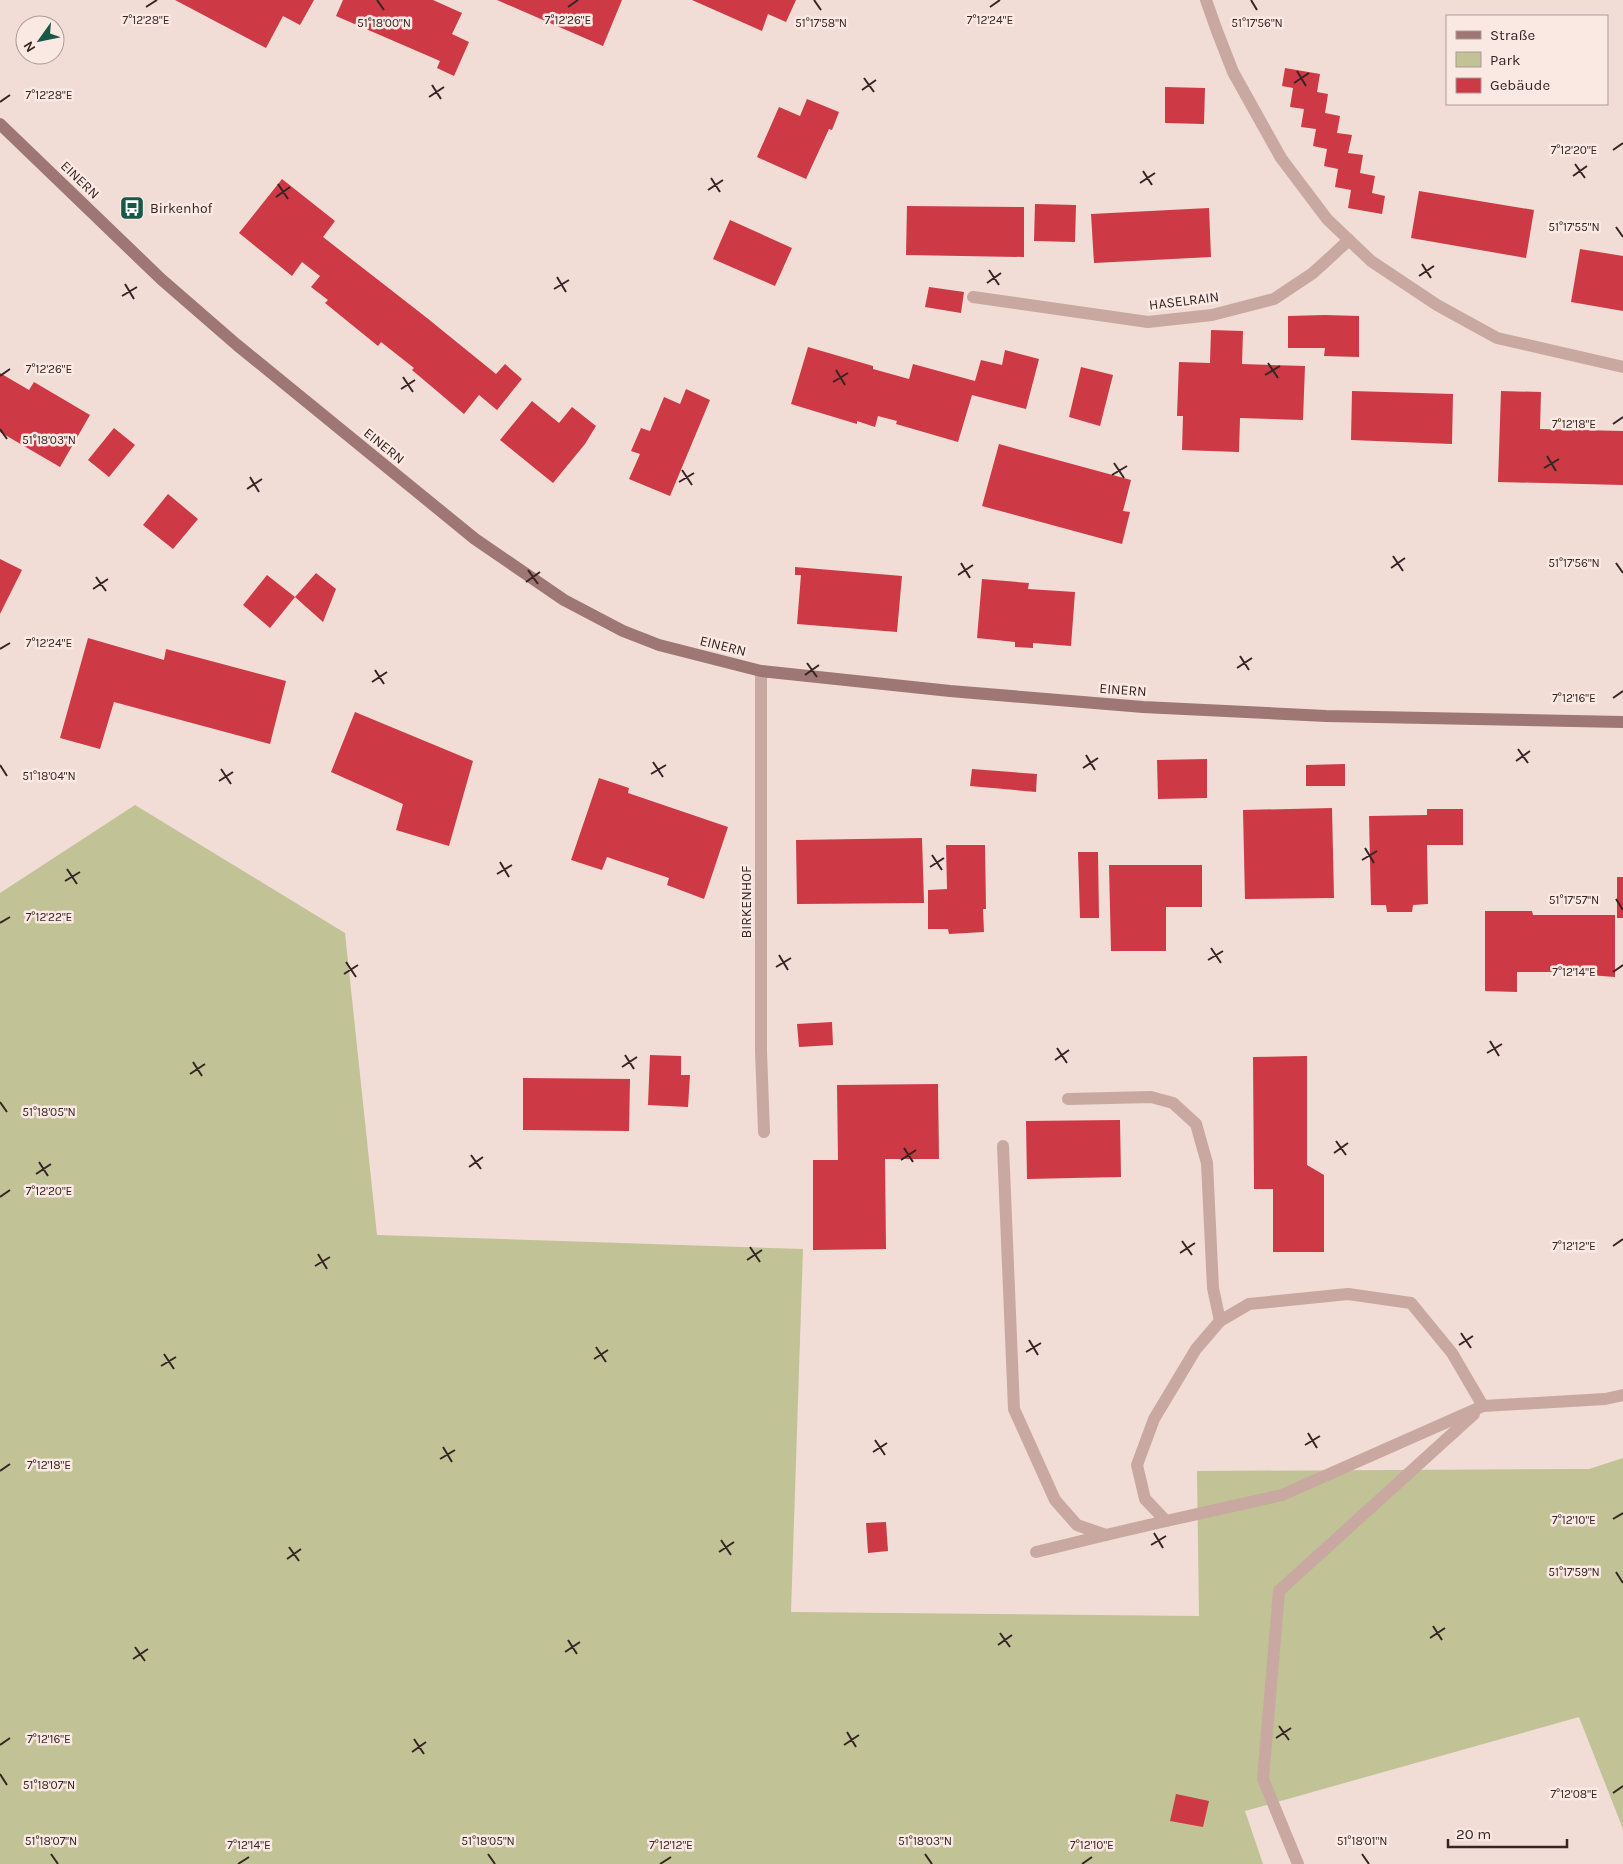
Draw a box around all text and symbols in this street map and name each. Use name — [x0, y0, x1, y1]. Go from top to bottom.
text: 7°12'28"E — [123, 13, 170, 27]
text: 7°12'26"E — [545, 13, 591, 27]
text: 7°12'24"E — [967, 13, 1013, 27]
north arrow — [15, 15, 65, 65]
legend — [1446, 15, 1608, 105]
text: 51°18'00"N — [357, 16, 411, 30]
text: 51°17'58"N — [795, 16, 847, 30]
text: 51°17'56"N — [1231, 16, 1283, 30]
text: Straße — [1490, 26, 1535, 44]
text: N — [20, 38, 39, 56]
text: Park — [1490, 51, 1520, 69]
text: Gebäude — [1490, 76, 1550, 94]
text: 7°12'28"E — [26, 88, 73, 102]
text: 7°12'20"E — [1551, 143, 1597, 157]
street label: EINERN — [57, 157, 103, 203]
bus stop icon: Birkenhof — [119, 195, 145, 221]
place label: Birkenhof — [150, 200, 213, 217]
text: 51°17'55"N — [1548, 220, 1600, 234]
street label: HASELRAIN — [1148, 288, 1220, 314]
text: 7°12'26"E — [26, 362, 72, 376]
text: 7°12'18"E — [1552, 417, 1596, 431]
street label: EINERN — [360, 424, 408, 468]
text: 51°18'03"N — [22, 433, 76, 447]
text: 51°17'56"N — [1548, 556, 1600, 570]
street label: EINERN — [698, 632, 748, 660]
text: 7°12'24"E — [26, 636, 72, 650]
street label: EINERN — [1099, 680, 1147, 700]
text: 7°12'16"E — [1552, 691, 1596, 705]
text: 51°18'04"N — [22, 769, 76, 783]
street label: BIRKENHOF — [738, 866, 755, 938]
text: 51°17'57"N — [1549, 893, 1599, 907]
text: 7°12'22"E — [26, 910, 72, 924]
text: 7°12'14"E — [1552, 965, 1596, 979]
text: 51°18'05"N — [22, 1105, 76, 1119]
text: 7°12'20"E — [26, 1184, 72, 1198]
text: 7°12'12"E — [1552, 1239, 1596, 1253]
text: 7°12'18"E — [27, 1458, 71, 1472]
text: 7°12'10"E — [1552, 1513, 1596, 1527]
text: 51°17'59"N — [1548, 1565, 1600, 1579]
text: 7°12'16"E — [27, 1732, 71, 1746]
text: 51°18'07"N — [23, 1778, 75, 1792]
text: 7°12'08"E — [1550, 1787, 1598, 1801]
scale bar — [1448, 1816, 1567, 1848]
text: 20 m — [1456, 1825, 1491, 1843]
text: 51°18'07"N — [25, 1834, 77, 1848]
text: 51°18'05"N — [461, 1834, 515, 1848]
text: 51°18'03"N — [898, 1834, 952, 1848]
text: 51°18'01"N — [1337, 1834, 1387, 1848]
text: 7°12'14"E — [227, 1838, 271, 1852]
text: 7°12'12"E — [649, 1838, 693, 1852]
text: 7°12'10"E — [1070, 1838, 1114, 1852]

